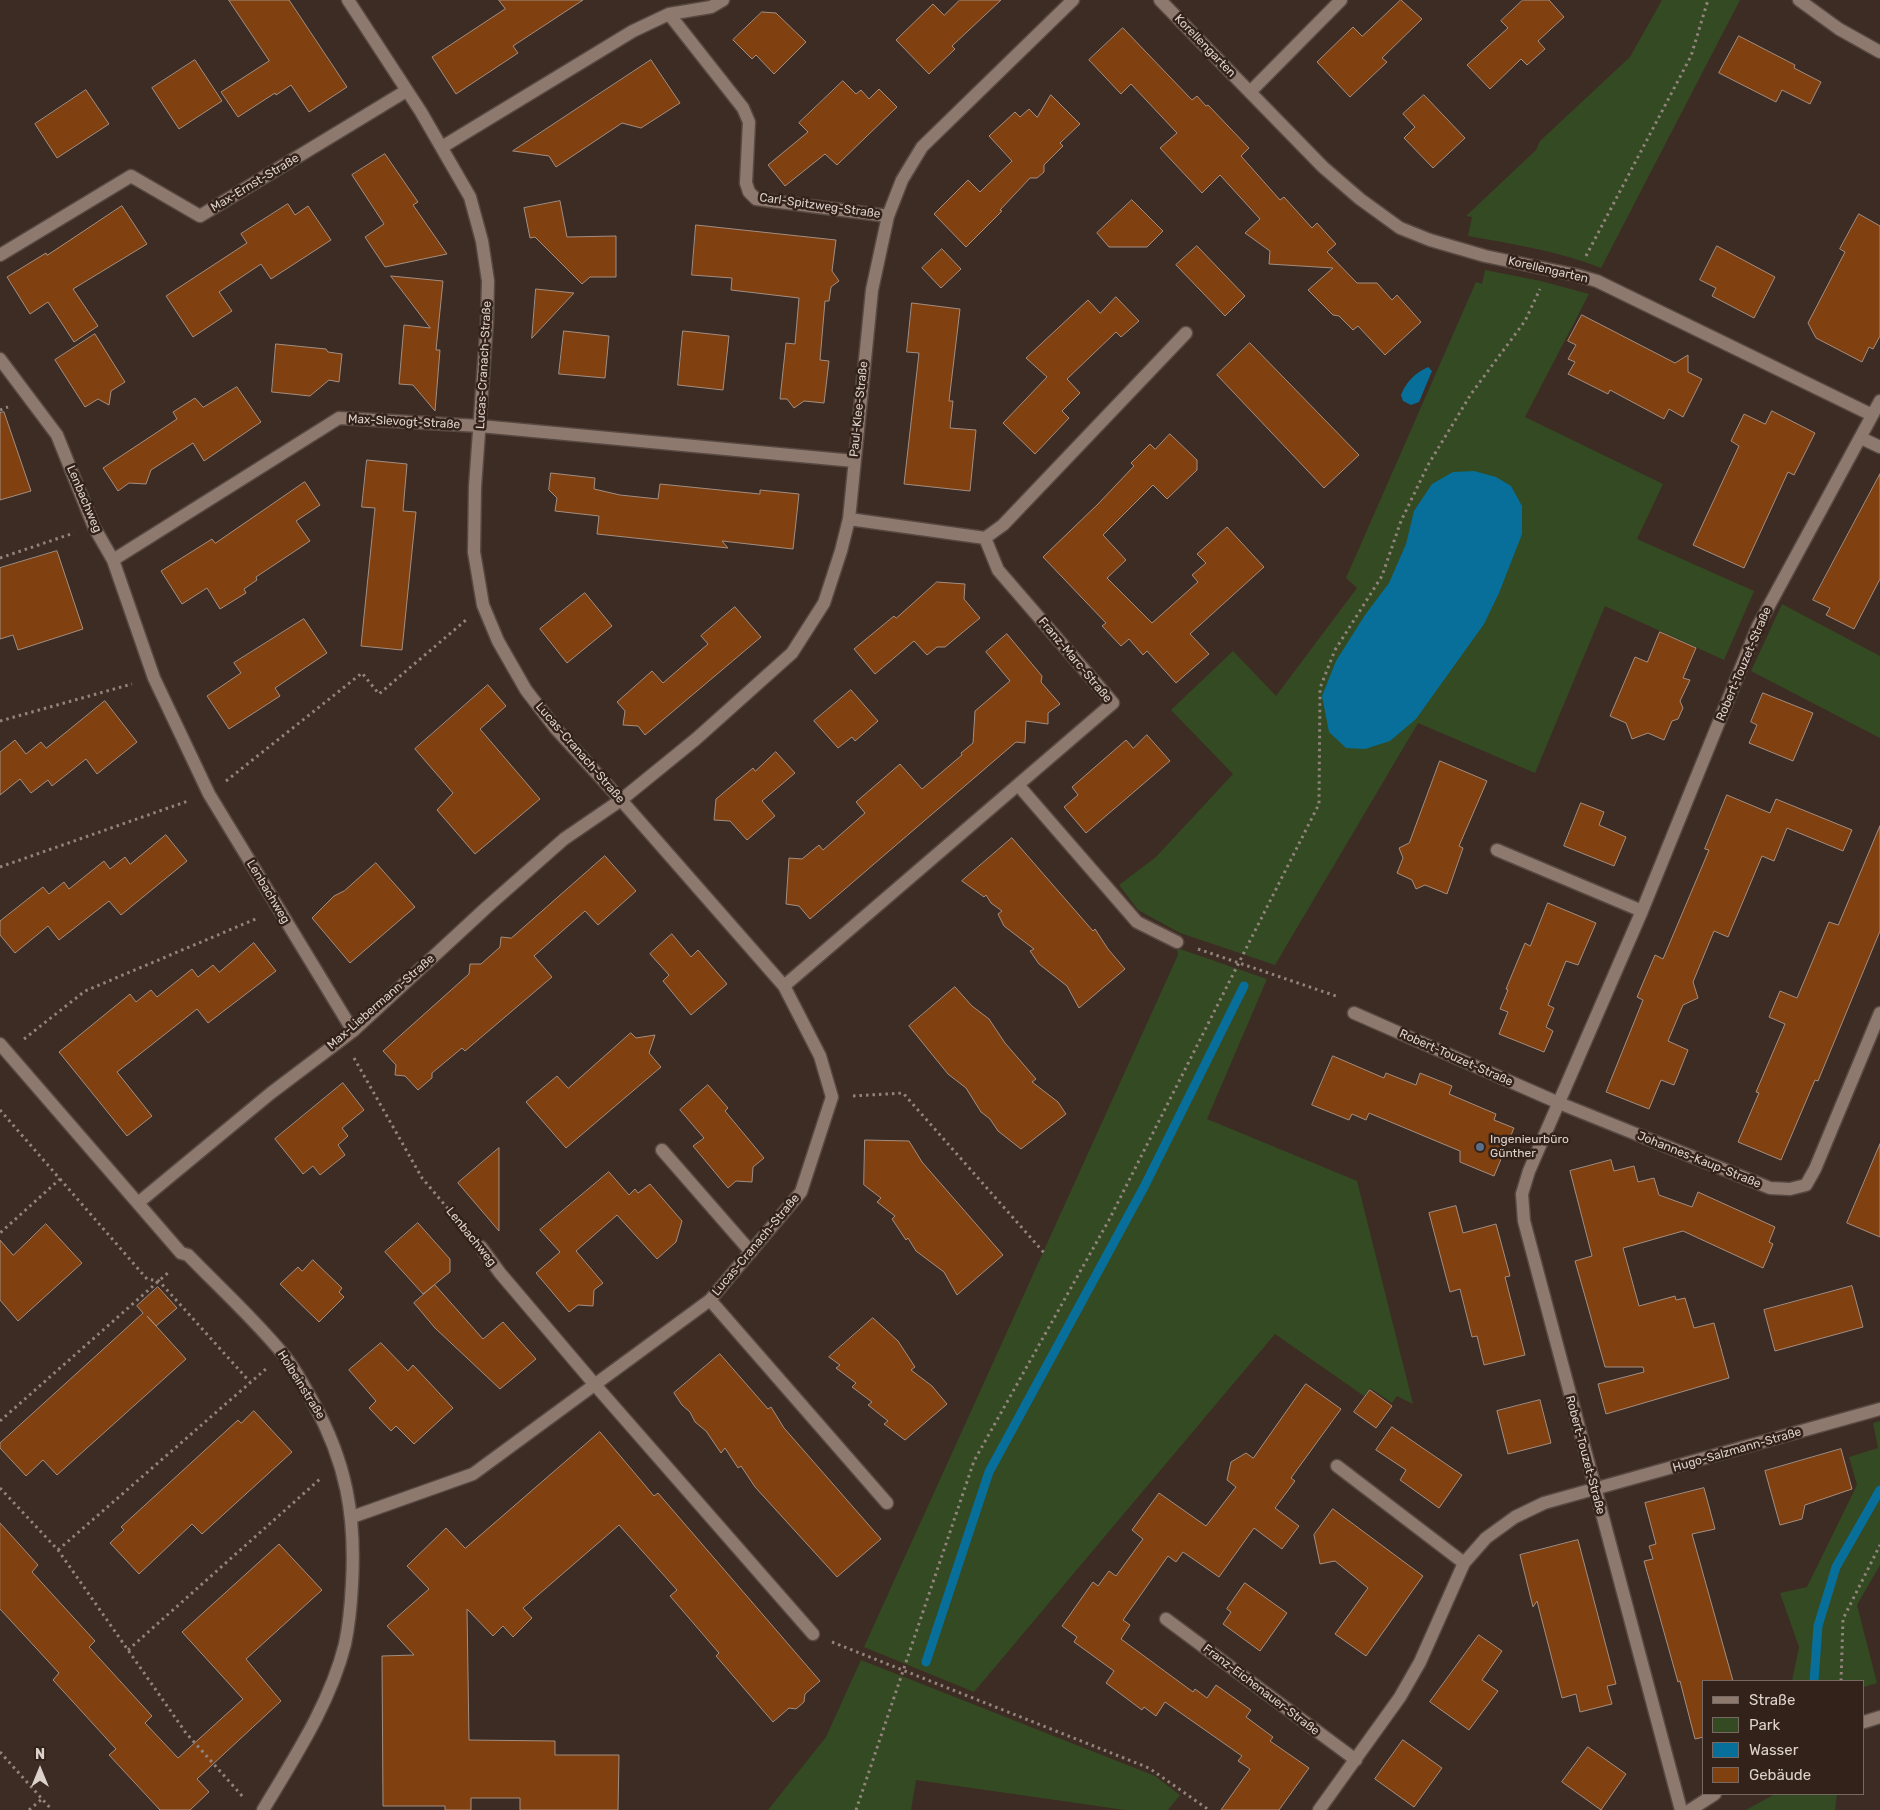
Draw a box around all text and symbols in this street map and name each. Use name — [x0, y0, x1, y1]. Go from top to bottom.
street label: Korellengarten — [1171, 12, 1239, 80]
street label: Max-Ernst-Straße — [208, 151, 302, 215]
street label: Carl-Spitzweg-Straße — [759, 190, 881, 222]
street label: Korellengarten — [1507, 254, 1589, 286]
street label: Lucas-Cranach-Straße — [473, 301, 495, 429]
street label: Paul-Klee-Straße — [847, 360, 871, 458]
street label: Max-Slevogt-Straße — [347, 412, 461, 432]
street label: Lenbachweg — [63, 463, 105, 535]
street label: Robert-Touzet-Straße — [1713, 605, 1775, 723]
street label: Franz-Marc-Straße — [1035, 615, 1115, 705]
street label: Lucas-Cranach-Straße — [532, 700, 628, 806]
street label: Lenbachweg — [243, 858, 293, 926]
street label: Max-Liebermann-Straße — [324, 952, 438, 1052]
street label: Robert-Touzet-Straße — [1397, 1027, 1515, 1089]
street label: Johannes-Kaup-Straße — [1635, 1129, 1763, 1191]
place label: Ingenieurbüro Günther — [1490, 1133, 1569, 1161]
marker: Ingenieurbüro Günther — [1474, 1141, 1486, 1153]
street label: Lucas-Cranach-Straße — [709, 1191, 803, 1299]
street label: Lenbachweg — [443, 1205, 499, 1269]
street label: Holbeinstraße — [274, 1348, 328, 1422]
street label: Robert-Touzet-Straße — [1562, 1394, 1608, 1516]
street label: Hugo-Salzmann-Straße — [1671, 1425, 1803, 1475]
street label: Franz-Eichenauer-Straße — [1200, 1641, 1322, 1739]
legend — [1702, 1680, 1865, 1795]
text: Straße — [1749, 1691, 1795, 1709]
text: Park — [1749, 1716, 1780, 1734]
text: Wasser — [1749, 1741, 1798, 1759]
north arrow — [15, 1745, 65, 1795]
text: N — [35, 1746, 45, 1763]
text: Gebäude — [1749, 1766, 1811, 1784]

